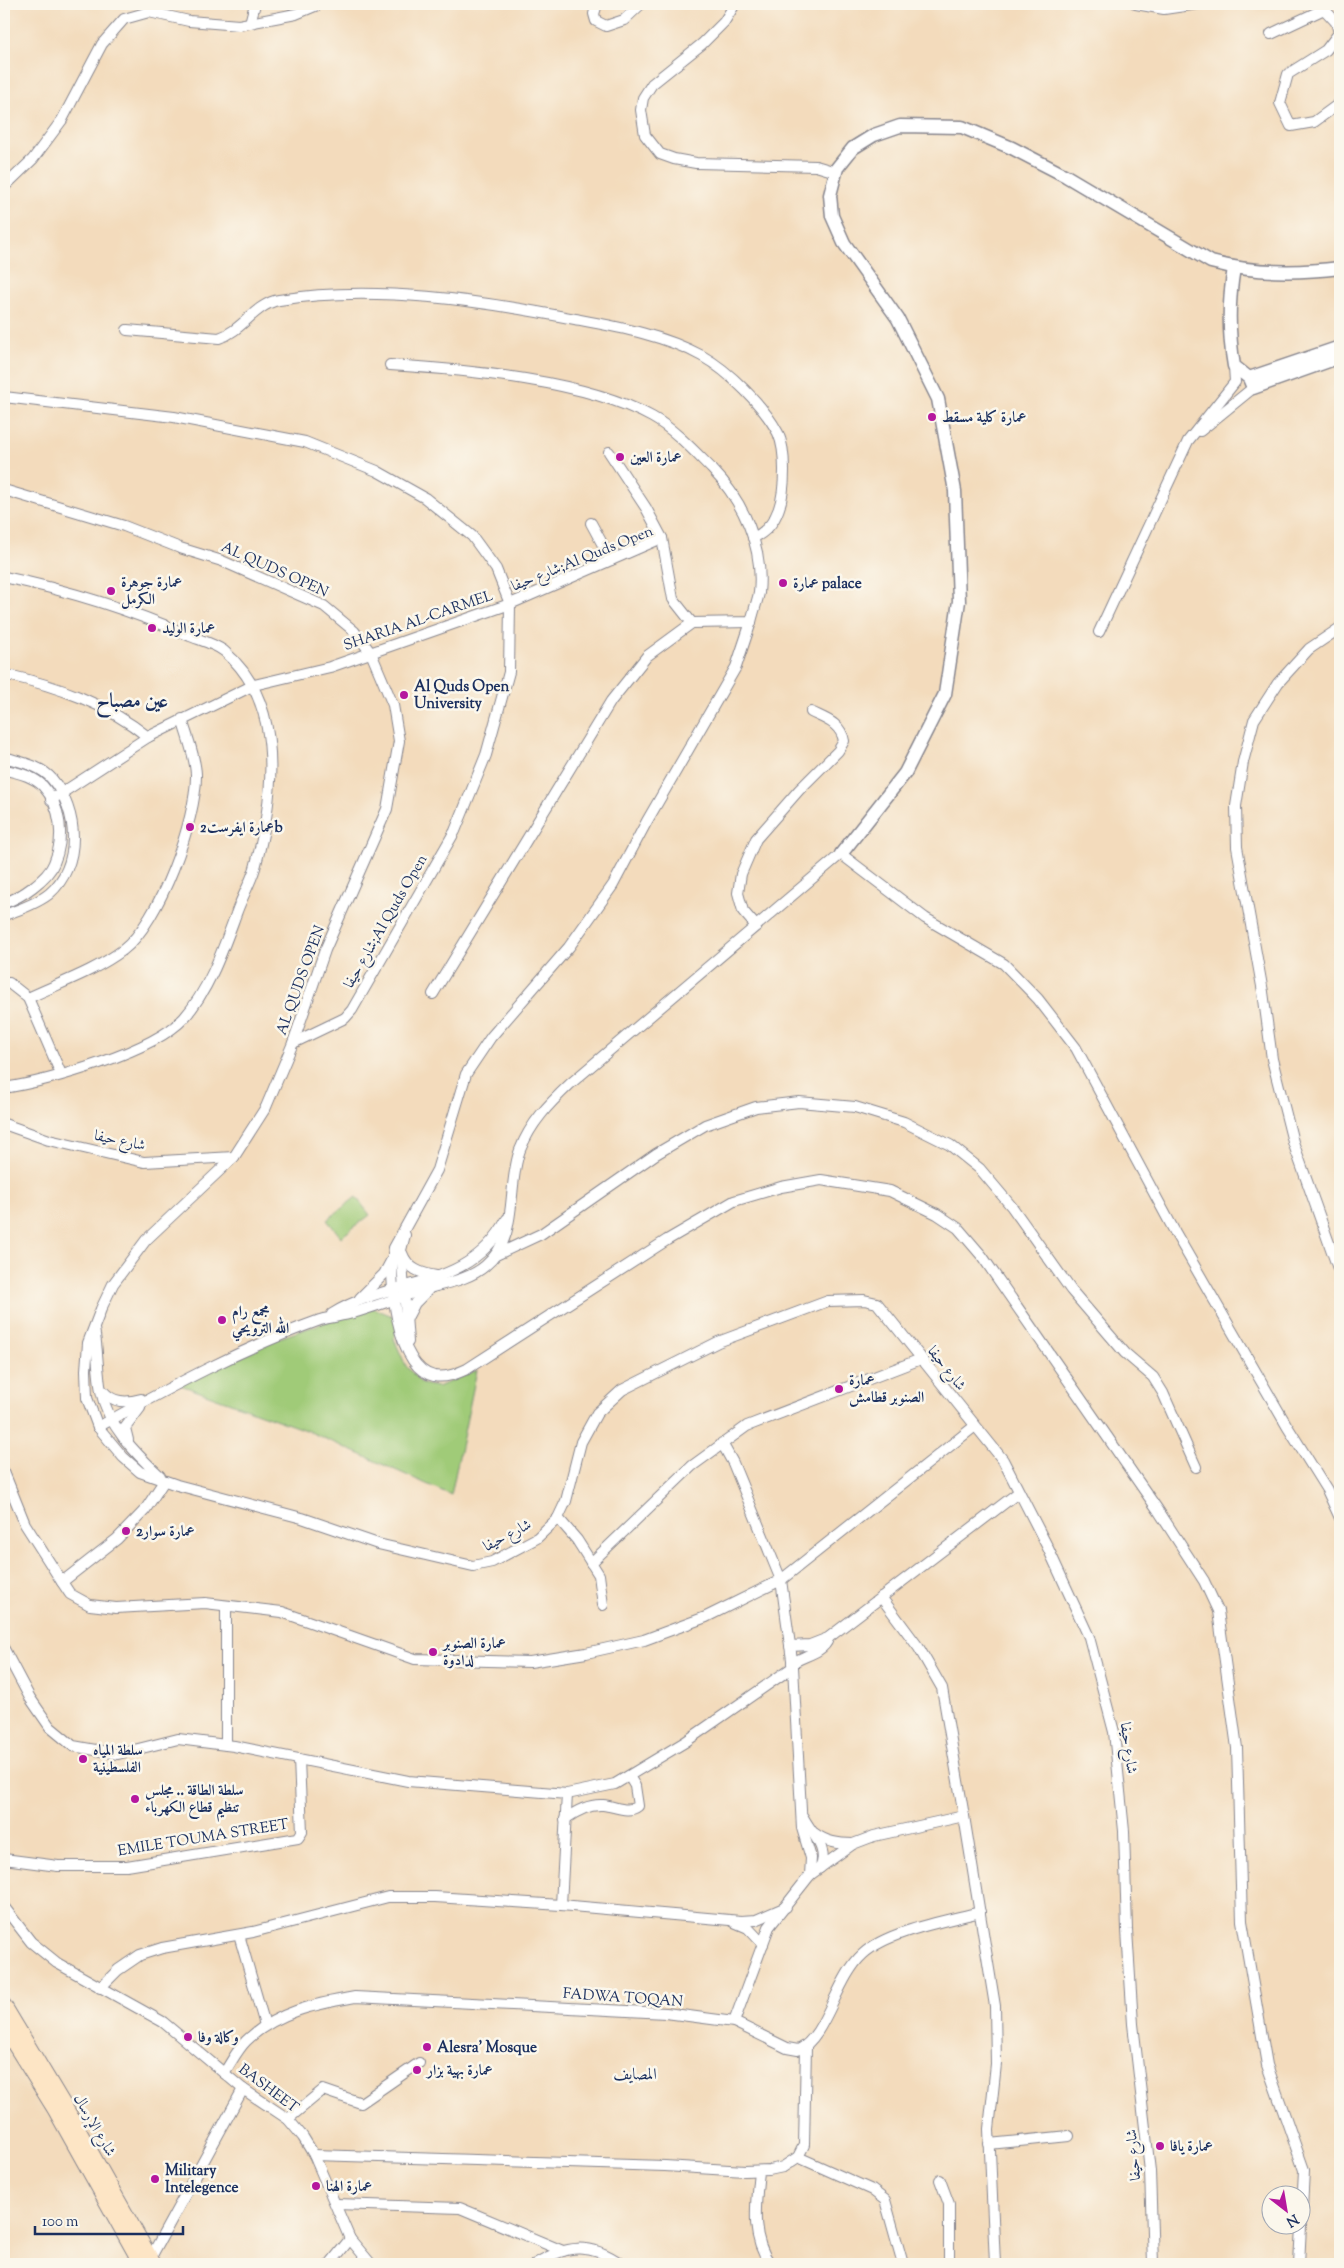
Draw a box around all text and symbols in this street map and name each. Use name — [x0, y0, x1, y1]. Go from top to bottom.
place label: عمارة كلية مسقط — [942, 408, 1026, 429]
marker: عمارة كلية مسقط — [926, 411, 938, 423]
place label: عمارة العين — [630, 448, 682, 469]
marker: عمارة العين — [614, 451, 626, 463]
street label: شارع حيفا;Al Quds Open — [509, 521, 657, 598]
street label: AL QUDS OPEN — [217, 537, 331, 603]
place label: عمارة جوهرة الكرمل — [121, 573, 182, 611]
place label: عمارة palace — [793, 574, 862, 595]
marker: عمارة palace — [777, 577, 789, 589]
marker: عمارة جوهرة الكرمل — [105, 585, 117, 597]
street label: SHARIA AL-CARMEL — [341, 586, 496, 657]
place label: عمارة الوليد — [162, 619, 215, 640]
marker: عمارة الوليد — [146, 622, 158, 634]
place label: Al Quds Open University — [414, 677, 509, 715]
district label: عين مصباح — [96, 688, 168, 719]
marker: Al Quds Open University — [398, 689, 410, 701]
place label: عمارة ايفرست2b — [200, 818, 283, 839]
marker: عمارة ايفرست2b — [184, 821, 196, 833]
street label: شارع حيفا;Al Quds Open — [339, 851, 434, 993]
street label: AL QUDS OPEN — [272, 923, 331, 1038]
street label: شارع حيفا — [92, 1126, 147, 1158]
place label: مجمع رام الله الترويحي — [232, 1302, 289, 1342]
marker: مجمع رام الله الترويحي — [216, 1314, 228, 1326]
street label: شارع حيفا — [921, 1342, 970, 1396]
place label: عمارة الصنوبر قطامش — [849, 1371, 924, 1409]
marker: عمارة الصنوبر قطامش — [833, 1383, 845, 1395]
street label: شارع حيفا — [480, 1515, 536, 1559]
place label: عمارة سوار2 — [136, 1522, 195, 1543]
marker: عمارة سوار2 — [120, 1525, 132, 1537]
place label: عمارة الصنوبر لدادوة — [441, 1634, 506, 1672]
marker: عمارة الصنوبر لدادوة — [427, 1646, 439, 1658]
street label: شارع حيفا — [1113, 1721, 1142, 1775]
place label: سلطة المياه الفلسطينية — [93, 1741, 143, 1779]
marker: سلطة المياه الفلسطينية — [77, 1753, 89, 1765]
place label: سلطة الطاقة .. مجلس تنظيم قطاع الكهرباء — [145, 1781, 243, 1822]
marker: سلطة الطاقة .. مجلس تنظيم قطاع الكهرباء — [129, 1793, 141, 1805]
street label: EMILE TOUMA STREET — [116, 1815, 291, 1862]
street label: FADWA TOQAN — [562, 1984, 684, 2013]
place label: وكالة وفا — [198, 2028, 239, 2049]
marker: وكالة وفا — [182, 2031, 194, 2043]
place label: Alesra' Mosque — [437, 2038, 537, 2059]
marker: Alesra' Mosque — [421, 2041, 433, 2053]
street label: BASHEET — [234, 2060, 303, 2119]
place label: عمارة بهية بزار — [425, 2061, 493, 2082]
marker: عمارة بهية بزار — [411, 2064, 423, 2076]
district label: المصايف — [613, 2064, 657, 2087]
street label: شارع الإرسال — [66, 2091, 120, 2161]
street label: شارع حيفا — [1122, 2128, 1148, 2182]
place label: عمارة يافا — [1170, 2137, 1213, 2158]
marker: عمارة يافا — [1154, 2140, 1166, 2152]
place label: Military Intelegence — [165, 2161, 238, 2199]
marker: Military Intelegence — [149, 2173, 161, 2185]
place label: عمارة الهنا — [326, 2177, 372, 2198]
marker: عمارة الهنا — [310, 2180, 322, 2192]
north arrow — [1262, 2186, 1312, 2236]
scale bar — [35, 2203, 182, 2235]
text: N — [1282, 2208, 1302, 2231]
text: 100 m — [42, 2212, 79, 2233]

